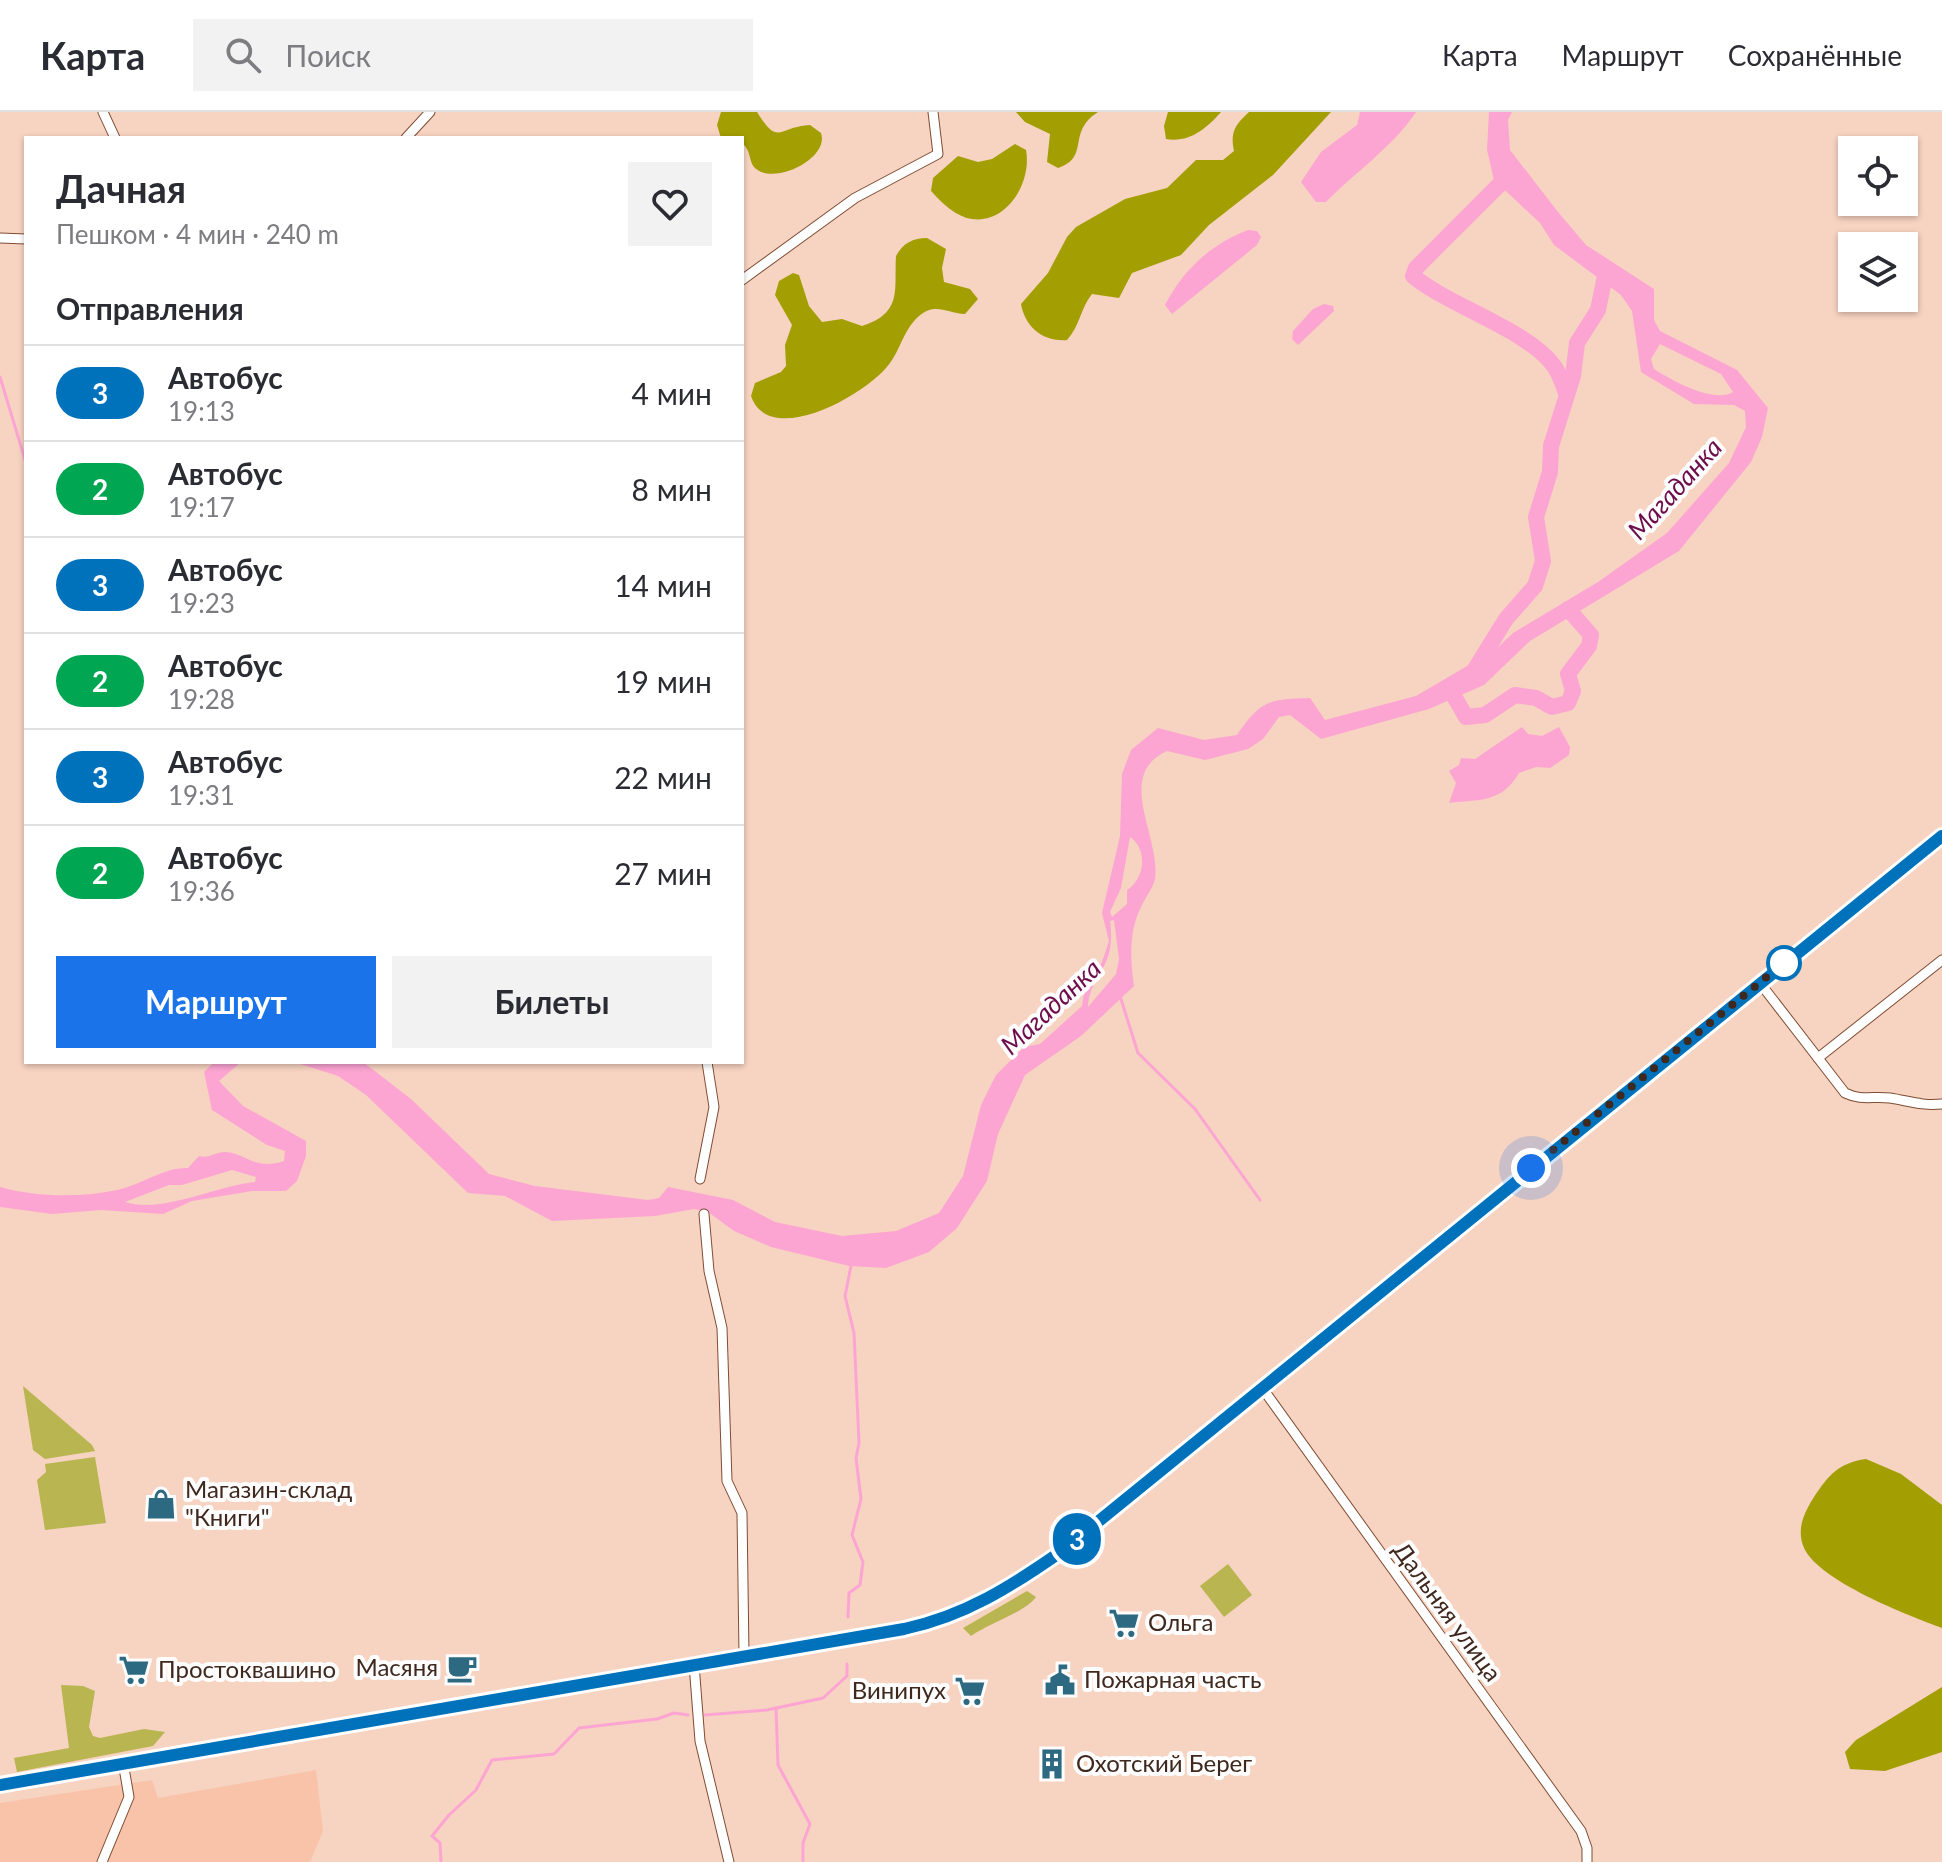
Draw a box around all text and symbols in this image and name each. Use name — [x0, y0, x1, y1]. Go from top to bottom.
search box — [193, 19, 753, 91]
text: Карта — [40, 32, 145, 78]
icon: search — [221, 33, 265, 77]
text: Поиск — [285, 37, 371, 73]
text: Карта — [1442, 38, 1518, 72]
text: Маршрут — [1562, 38, 1684, 72]
text: Сохранённые — [1728, 38, 1902, 72]
map controls — [1838, 136, 1918, 312]
button: locate — [1838, 136, 1918, 216]
button: heart — [628, 162, 712, 246]
text: Дачная — [56, 165, 186, 211]
text: Пешком · 4 мин · 240 m — [56, 218, 339, 250]
button: layers — [1838, 232, 1918, 312]
text: Отправления — [56, 290, 244, 326]
text: Автобус — [168, 359, 283, 395]
text: 4 мин — [632, 375, 712, 411]
text: 3 — [92, 376, 108, 410]
text: 19:13 — [168, 395, 235, 427]
water label: Магаданка — [1620, 431, 1728, 546]
text: Автобус — [168, 455, 283, 491]
text: 8 мин — [632, 471, 712, 507]
text: 2 — [92, 472, 108, 506]
text: 19:17 — [168, 491, 235, 523]
text: Автобус — [168, 551, 283, 587]
text: 14 мин — [614, 567, 712, 603]
text: 3 — [92, 568, 108, 602]
text: 19:23 — [168, 587, 235, 619]
text: Автобус — [168, 647, 283, 683]
text: 19 мин — [614, 663, 712, 699]
text: 2 — [92, 664, 108, 698]
text: 19:28 — [168, 683, 235, 715]
text: Автобус — [168, 743, 283, 779]
text: 22 мин — [614, 759, 712, 795]
text: 3 — [92, 760, 108, 794]
text: 19:31 — [168, 779, 235, 811]
text: Автобус — [168, 839, 283, 875]
text: 27 мин — [614, 855, 712, 891]
text: 2 — [92, 856, 108, 890]
text: 19:36 — [168, 875, 235, 907]
unlabelled marker — [1767, 946, 1801, 980]
water label: Магаданка — [994, 952, 1107, 1061]
button: Маршрут — [56, 956, 376, 1048]
button: Билеты — [392, 956, 712, 1048]
your location — [1511, 1148, 1551, 1188]
place label: Магазин-склад "Книги" — [185, 1474, 352, 1531]
shop icon: Магазин-склад "Книги" — [144, 1487, 178, 1521]
line badge: 3 — [1051, 1513, 1103, 1565]
text: 3 — [1069, 1522, 1085, 1556]
street label: Дальняя улица — [1388, 1536, 1508, 1686]
supermarket icon: Ольга — [1107, 1606, 1141, 1640]
place label: Ольга — [1148, 1607, 1213, 1636]
cafe icon: Масяня — [445, 1651, 479, 1685]
place label: Масяня — [355, 1652, 438, 1681]
supermarket icon: Простоквашино — [117, 1653, 151, 1687]
place label: Простоквашино — [158, 1654, 336, 1683]
public building icon: Пожарная часть — [1043, 1663, 1077, 1697]
place label: Пожарная часть — [1084, 1664, 1261, 1693]
supermarket icon: Винипух — [953, 1674, 987, 1708]
place label: Винипух — [852, 1675, 946, 1704]
building icon: Охотский Берег — [1035, 1747, 1069, 1781]
place label: Охотский Берег — [1076, 1748, 1252, 1777]

